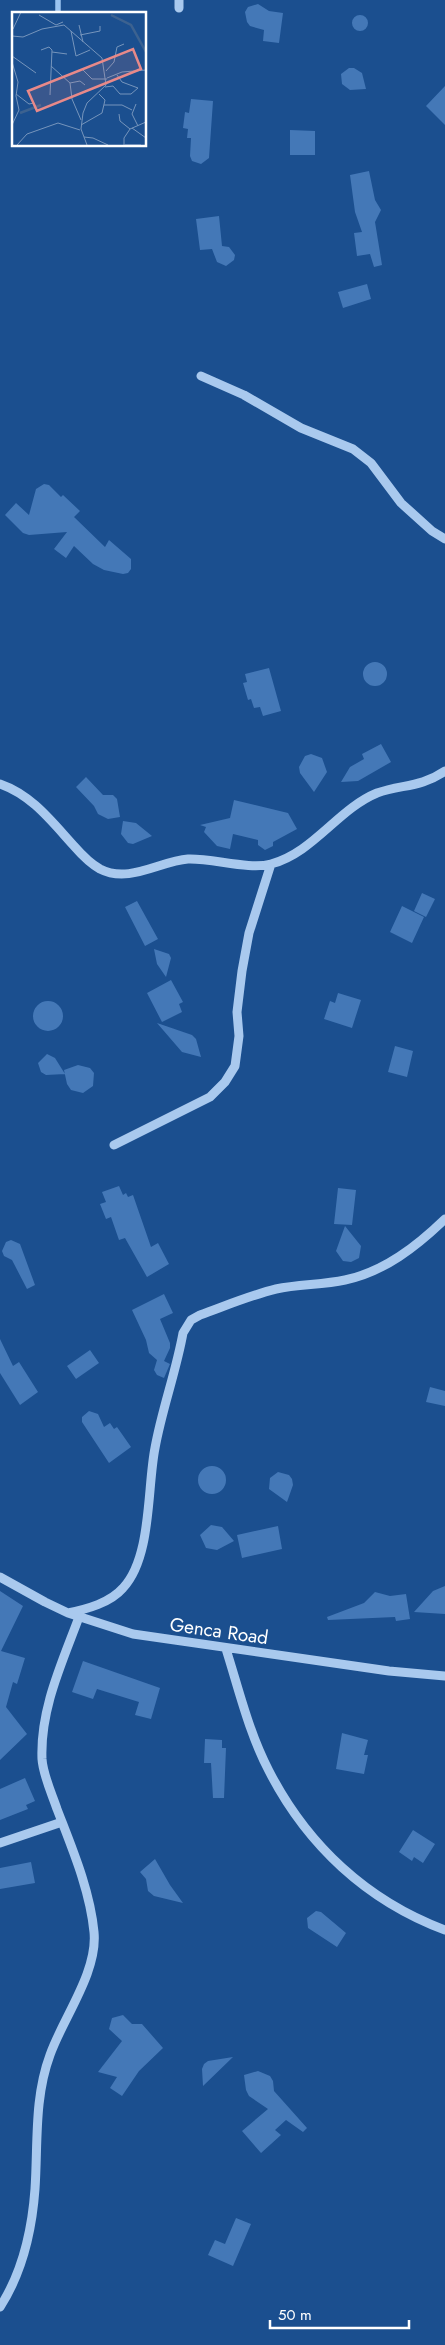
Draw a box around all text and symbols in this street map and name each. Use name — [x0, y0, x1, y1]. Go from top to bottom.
inset map — [12, 12, 146, 146]
street label: Genca Road — [168, 1611, 270, 1651]
scale bar — [270, 2298, 409, 2330]
text: 50 m — [278, 2304, 312, 2326]

